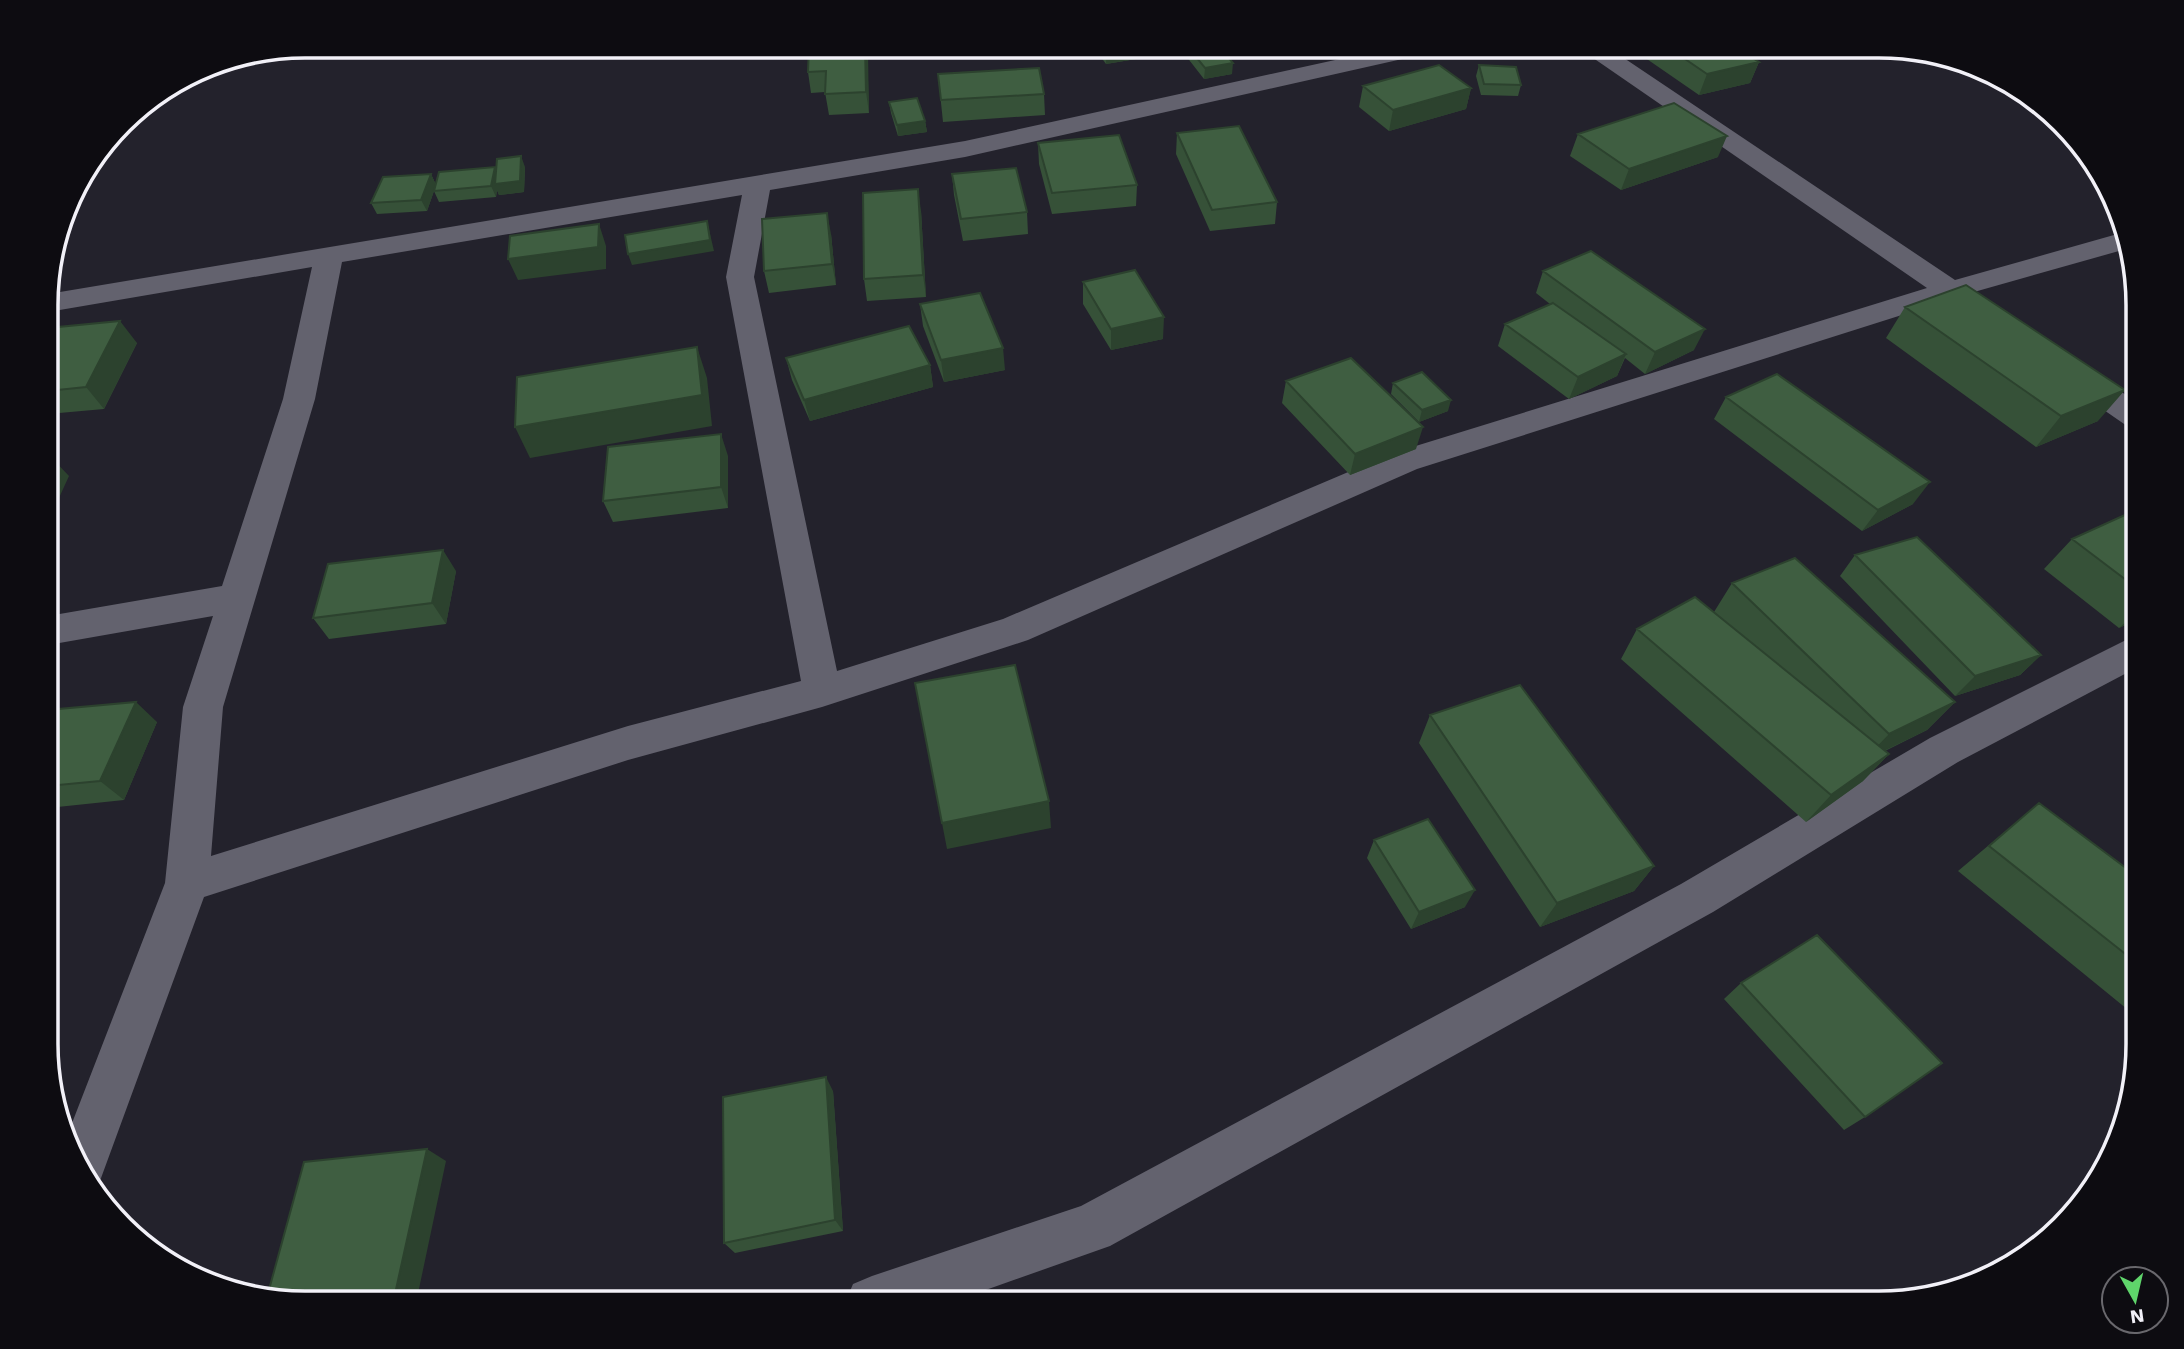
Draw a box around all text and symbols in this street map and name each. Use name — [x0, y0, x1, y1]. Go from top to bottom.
north arrow — [2100, 1265, 2170, 1335]
text: N — [2129, 1304, 2146, 1329]

